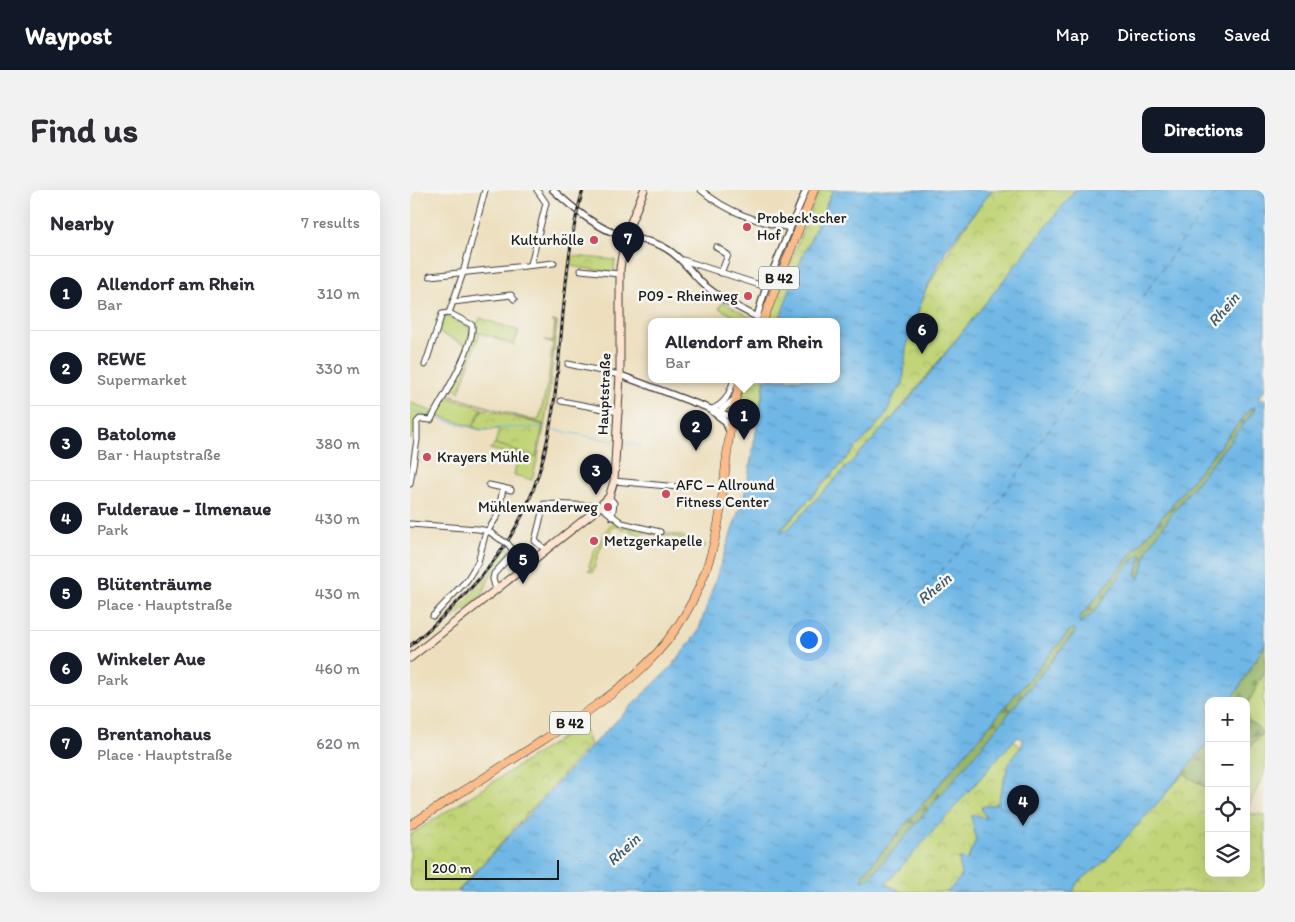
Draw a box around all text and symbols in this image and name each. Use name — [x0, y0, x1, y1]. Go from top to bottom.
text: Waypost — [25, 21, 112, 50]
text: Map — [1056, 24, 1089, 46]
text: Directions — [1117, 24, 1196, 46]
text: Saved — [1224, 24, 1270, 46]
button: Directions — [1142, 107, 1265, 153]
text: Find us — [30, 109, 138, 151]
place label: Probeck'scher Hof — [757, 209, 847, 244]
text: Nearby — [50, 210, 114, 235]
text: 7 results — [301, 213, 360, 232]
marker: Probeck'scher Hof — [741, 221, 753, 233]
pin: 7 — [612, 222, 644, 263]
place label: Kulturhölle — [511, 231, 584, 249]
marker: Kulturhölle — [588, 234, 600, 246]
road number: B 42 — [759, 266, 799, 290]
text: Allendorf am Rhein — [97, 272, 255, 295]
text: 1 — [62, 284, 70, 303]
text: 310 m — [317, 284, 360, 303]
place label: P09 - Rheinweg — [638, 287, 738, 305]
water label: Rhein — [1204, 288, 1243, 330]
marker: P09 - Rheinweg — [742, 290, 754, 302]
text: Bar — [97, 295, 122, 314]
pin: 6 — [906, 313, 938, 354]
popup — [648, 318, 840, 383]
text: Allendorf am Rhein — [665, 330, 823, 353]
text: REWE — [97, 347, 146, 370]
street label: Hauptstraße — [594, 353, 614, 435]
text: Bar — [665, 353, 690, 372]
text: 2 — [62, 359, 70, 378]
text: 330 m — [316, 359, 360, 378]
text: Supermarket — [97, 370, 187, 389]
pin: 1 — [728, 399, 760, 440]
pin: 2 — [680, 410, 712, 451]
text: Batolome — [97, 422, 176, 445]
text: 3 — [62, 434, 70, 453]
text: 380 m — [316, 434, 360, 453]
text: Bar · Hauptstraße — [97, 445, 221, 464]
place label: Krayers Mühle — [437, 448, 530, 466]
marker: Krayers Mühle — [421, 451, 433, 463]
pin: 3 — [580, 454, 612, 495]
place label: AFC – Allround Fitness Center — [676, 476, 774, 511]
marker: AFC – Allround Fitness Center — [660, 488, 672, 500]
text: Fulderaue - Ilmenaue — [97, 497, 271, 520]
place label: Mühlenwanderweg — [478, 498, 598, 516]
marker: Mühlenwanderweg — [602, 501, 614, 513]
text: 4 — [61, 509, 71, 528]
text: 430 m — [315, 509, 360, 528]
text: Park — [97, 520, 128, 539]
place label: Metzgerkapelle — [604, 532, 702, 550]
marker: Metzgerkapelle — [588, 535, 600, 547]
pin: 5 — [507, 543, 539, 584]
water label: Rhein — [913, 568, 956, 608]
text: Blütenträume — [97, 572, 212, 595]
text: 5 — [62, 584, 70, 603]
text: 430 m — [315, 584, 360, 603]
text: Place · Hauptstraße — [97, 595, 233, 614]
your location — [796, 627, 822, 653]
text: Winkeler Aue — [97, 647, 205, 670]
text: 6 — [62, 659, 70, 678]
text: 460 m — [315, 659, 360, 678]
text: Park — [97, 670, 128, 689]
map controls — [1205, 697, 1250, 877]
button: + — [1205, 697, 1250, 742]
road number: B 42 — [550, 712, 590, 734]
text: Brentanohaus — [97, 722, 211, 745]
text: 7 — [62, 734, 70, 753]
text: 620 m — [316, 734, 360, 753]
button: − — [1205, 742, 1250, 787]
text: Place · Hauptstraße — [97, 745, 233, 764]
pin: 4 — [1007, 785, 1039, 826]
button: locate — [1205, 787, 1250, 832]
water label: Rhein — [603, 829, 644, 869]
button: layers — [1205, 832, 1250, 877]
scale bar — [425, 857, 559, 880]
text: 200 m — [432, 860, 472, 877]

